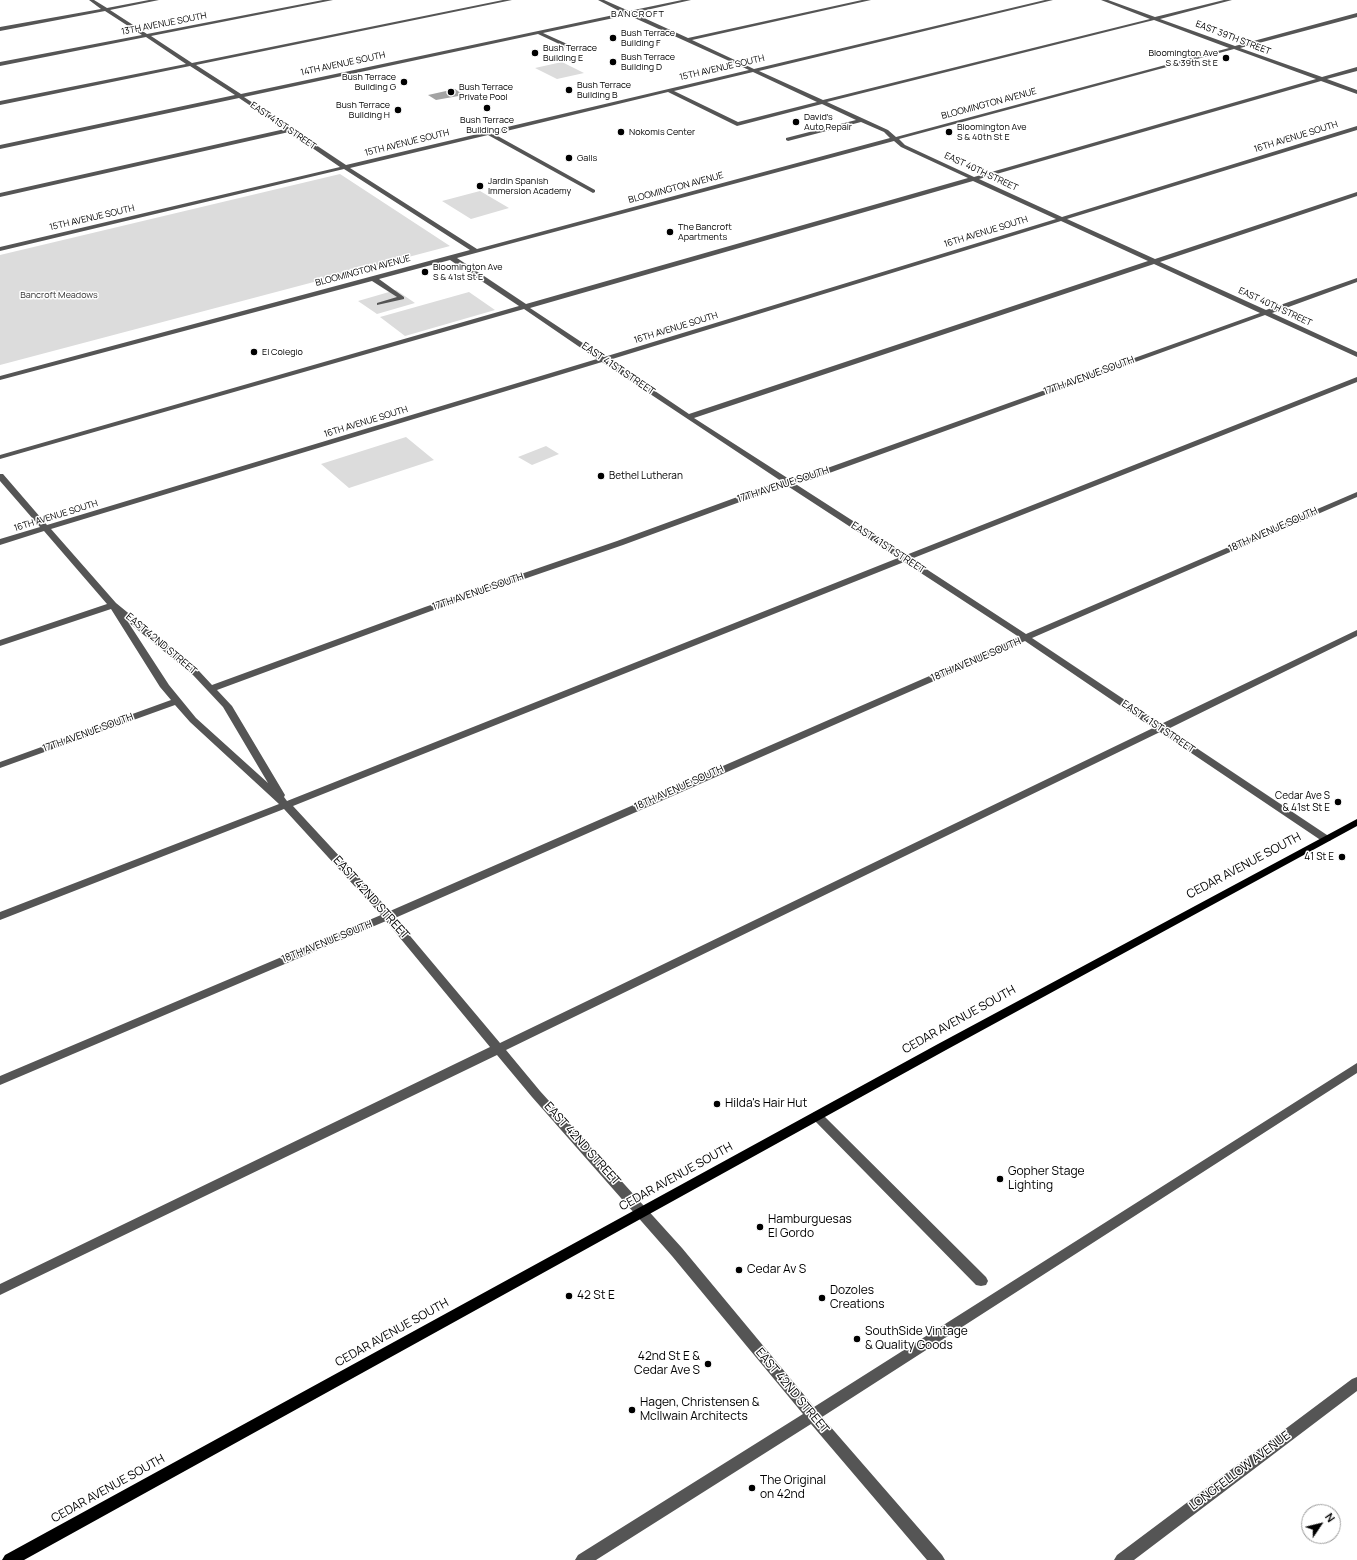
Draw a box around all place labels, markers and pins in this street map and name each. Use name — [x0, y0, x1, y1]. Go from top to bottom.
place label: Bush Terrace Building F — [621, 28, 675, 49]
marker: Bush Terrace Building F — [608, 33, 618, 43]
place label: Bush Terrace Building E — [543, 43, 597, 64]
marker: Bush Terrace Building E — [530, 48, 540, 58]
place label: Bloomington Ave S & 39th St E — [1148, 48, 1218, 69]
place label: Bush Terrace Building D — [621, 52, 675, 73]
marker: Bloomington Ave S & 39th St E — [1221, 53, 1231, 63]
marker: Bush Terrace Building D — [608, 57, 618, 67]
place label: Bush Terrace Building G — [342, 72, 396, 93]
marker: Bush Terrace Building G — [399, 77, 409, 87]
place label: Bush Terrace Building B — [577, 80, 631, 101]
place label: Bush Terrace Private Pool — [459, 82, 513, 103]
marker: Bush Terrace Building B — [564, 85, 574, 95]
marker: Bush Terrace Private Pool — [446, 87, 456, 97]
place label: Bush Terrace Building H — [336, 100, 390, 121]
marker: Bush Terrace Building C — [482, 103, 492, 113]
marker: Bush Terrace Building H — [393, 105, 403, 115]
place label: David's Auto Repair — [804, 112, 852, 133]
place label: Bush Terrace Building C — [460, 115, 514, 136]
marker: David's Auto Repair — [791, 117, 801, 127]
place label: Bloomington Ave S & 40th St E — [957, 122, 1027, 143]
marker: Nokomis Center — [616, 127, 626, 137]
place label: Nokomis Center — [629, 127, 695, 137]
marker: Bloomington Ave S & 40th St E — [944, 127, 954, 137]
marker: Galls — [564, 153, 574, 163]
place label: Galls — [577, 153, 597, 163]
place label: Jardin Spanish Immersion Academy — [488, 176, 571, 197]
marker: Jardin Spanish Immersion Academy — [475, 181, 485, 191]
place label: The Bancroft Apartments — [678, 222, 732, 243]
marker: The Bancroft Apartments — [665, 227, 675, 237]
place label: Bloomington Ave S & 41st St E — [433, 262, 503, 283]
marker: Bloomington Ave S & 41st St E — [420, 267, 430, 277]
marker: El Colegio — [249, 347, 259, 357]
place label: El Colegio — [262, 347, 303, 357]
place label: Bethel Lutheran — [609, 470, 683, 482]
marker: Bethel Lutheran — [596, 471, 606, 481]
place label: Cedar Ave S & 41st St E — [1275, 790, 1330, 814]
marker: Cedar Ave S & 41st St E — [1333, 797, 1343, 807]
place label: 41 St E — [1304, 851, 1334, 863]
marker: 41 St E — [1337, 852, 1347, 862]
place label: Hilda's Hair Hut — [725, 1097, 807, 1111]
marker: Hilda's Hair Hut — [712, 1099, 722, 1109]
place label: Gopher Stage Lighting — [1008, 1165, 1085, 1193]
marker: Gopher Stage Lighting — [995, 1174, 1005, 1184]
place label: Hamburguesas El Gordo — [768, 1213, 852, 1241]
marker: Hamburguesas El Gordo — [755, 1222, 765, 1232]
place label: Cedar Av S — [747, 1263, 806, 1277]
marker: Cedar Av S — [734, 1265, 744, 1275]
place label: Dozoles Creations — [830, 1284, 884, 1312]
place label: 42 St E — [577, 1289, 615, 1303]
marker: 42 St E — [564, 1291, 574, 1301]
marker: Dozoles Creations — [817, 1293, 827, 1303]
place label: SouthSide Vintage & Quality Goods — [865, 1325, 968, 1353]
marker: SouthSide Vintage & Quality Goods — [852, 1334, 862, 1344]
place label: 42nd St E & Cedar Ave S — [634, 1350, 700, 1378]
marker: 42nd St E & Cedar Ave S — [703, 1359, 713, 1369]
place label: Hagen, Christensen & McIlwain Architects — [640, 1396, 760, 1424]
marker: Hagen, Christensen & McIlwain Architects — [627, 1405, 637, 1415]
place label: The Original on 42nd — [760, 1474, 826, 1502]
marker: The Original on 42nd — [747, 1483, 757, 1493]

